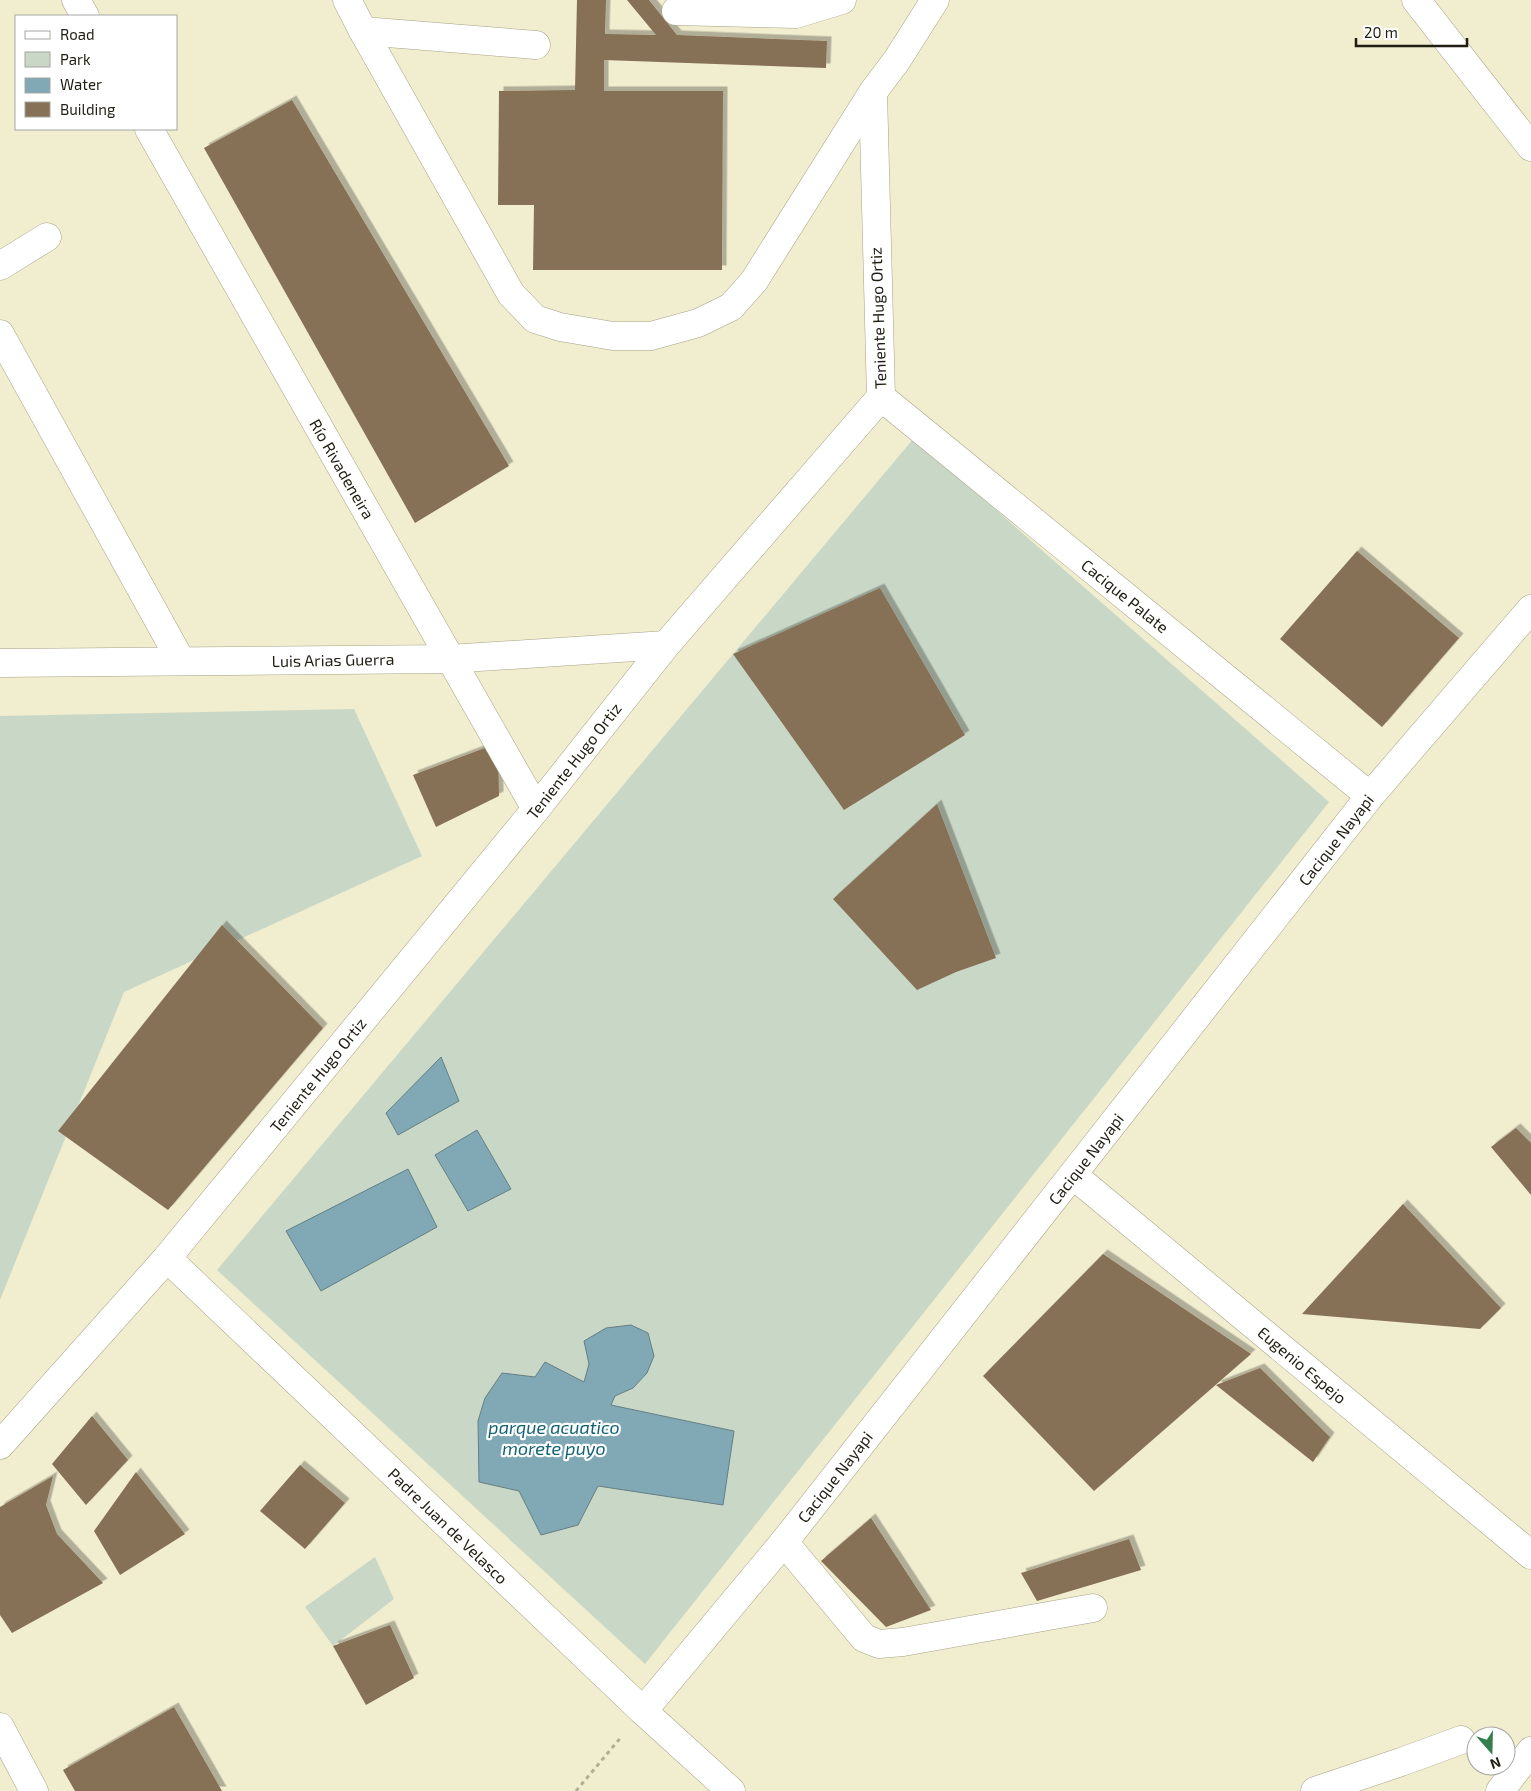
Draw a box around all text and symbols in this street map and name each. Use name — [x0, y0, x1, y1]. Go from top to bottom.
legend — [15, 15, 178, 130]
scale bar — [1356, 15, 1467, 47]
text: 20 m — [1364, 23, 1398, 41]
text: Road — [60, 25, 95, 43]
text: Park — [60, 50, 91, 68]
text: Water — [60, 75, 102, 93]
text: Building — [60, 100, 116, 118]
street label: Teniente Hugo Ortiz — [866, 247, 889, 389]
street label: Río Rivadeneira — [306, 415, 379, 522]
street label: Cacique Palate — [1078, 555, 1173, 637]
street label: Luis Arias Guerra — [271, 649, 395, 670]
street label: Teniente Hugo Ortiz — [522, 699, 625, 823]
street label: Cacique Nayapi — [1294, 790, 1377, 889]
street label: Teniente Hugo Ortiz — [265, 1013, 370, 1136]
street label: Cacique Nayapi — [1044, 1109, 1127, 1208]
street label: Eugenio Espejo — [1254, 1322, 1350, 1408]
water label: parque acuatico morete puyo — [488, 1416, 620, 1459]
street label: Cacique Nayapi — [793, 1427, 876, 1526]
street label: Padre Juan de Velasco — [385, 1464, 512, 1588]
north arrow — [1466, 1726, 1516, 1776]
text: N — [1488, 1754, 1503, 1773]

